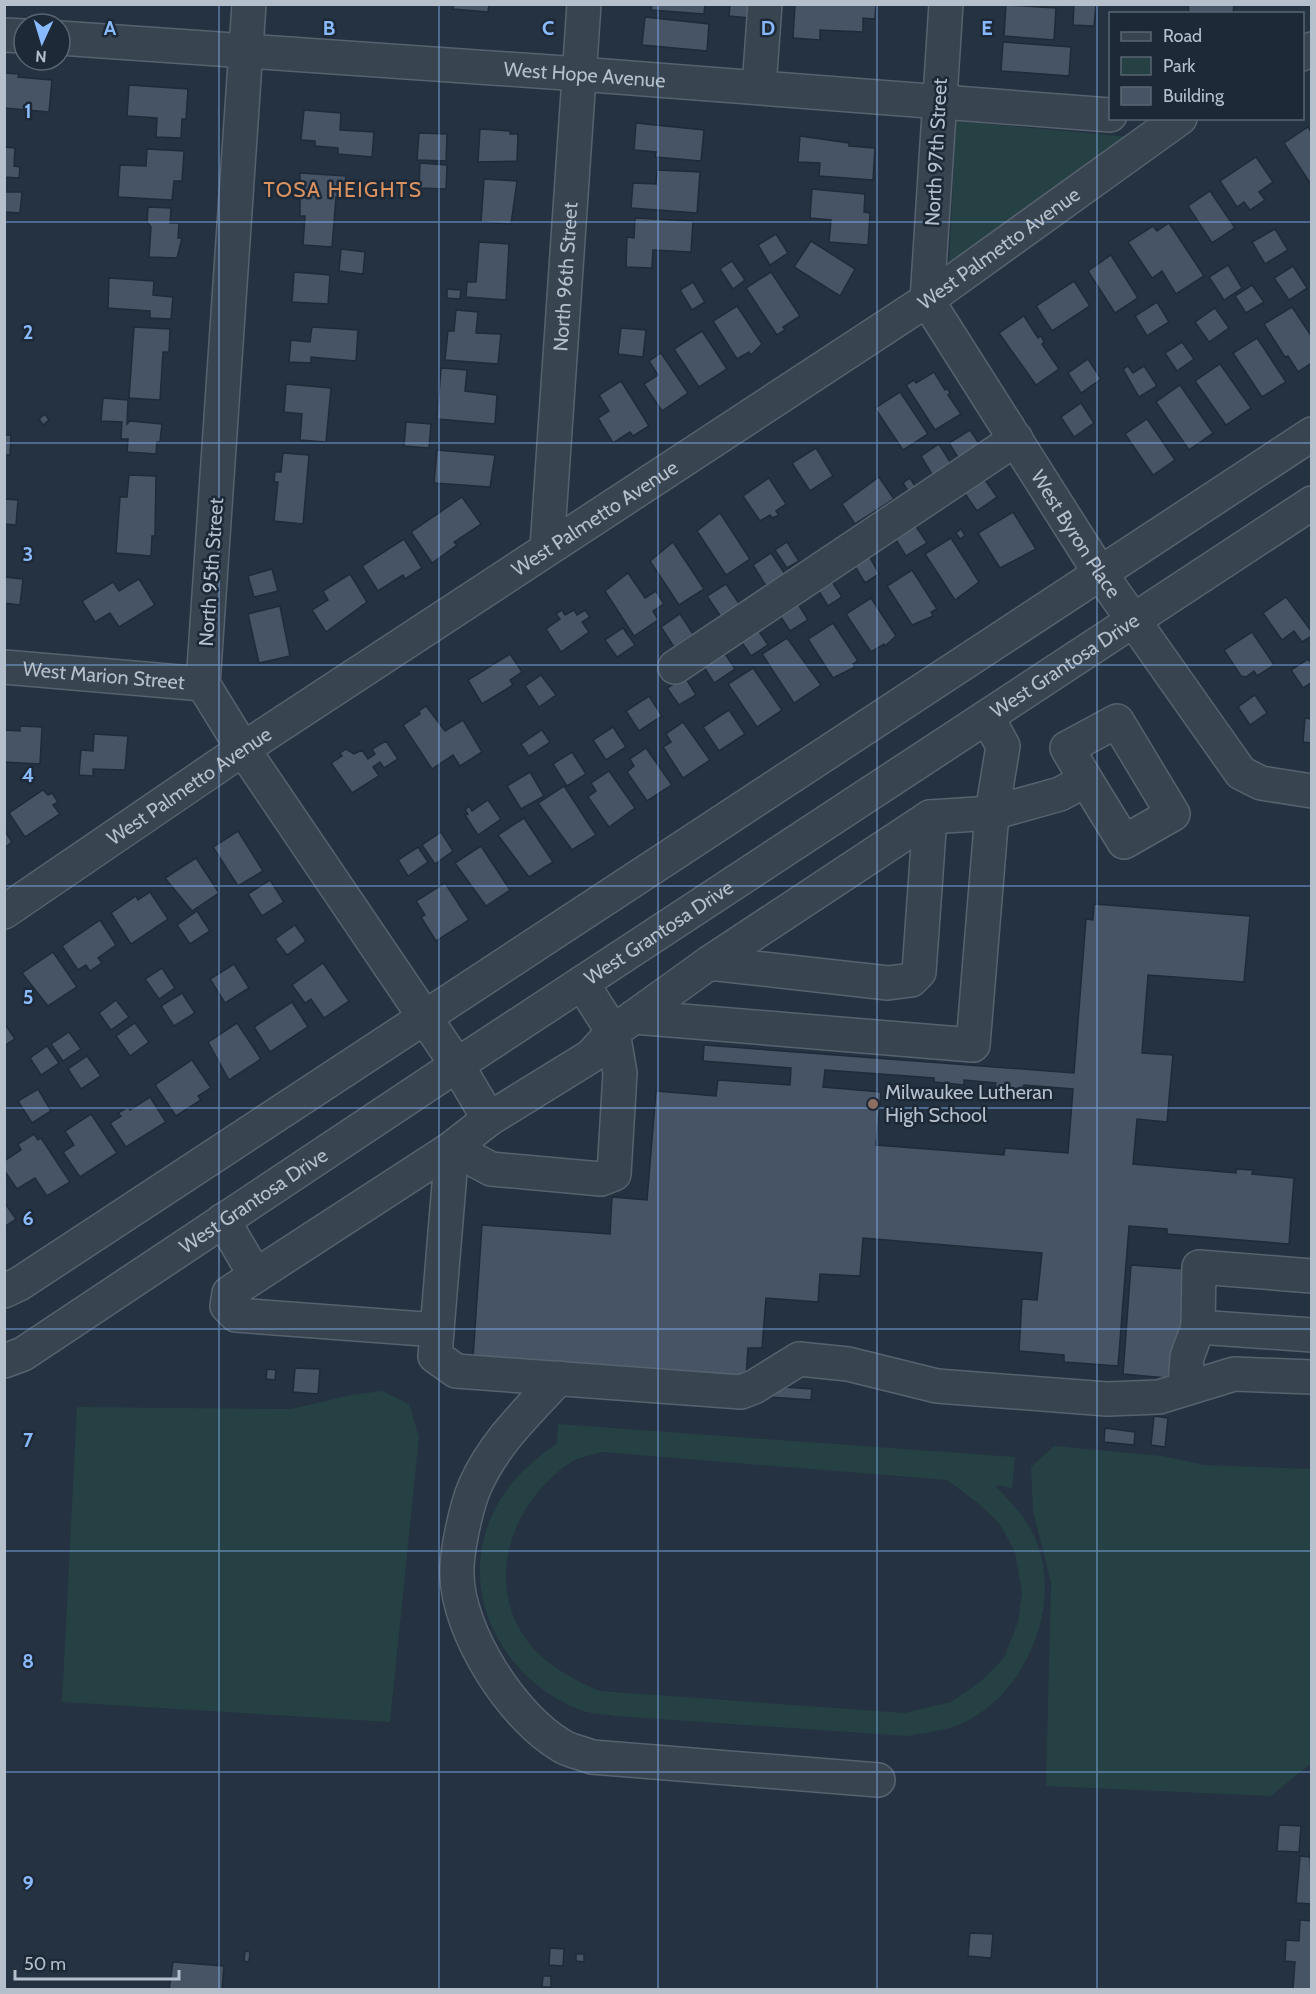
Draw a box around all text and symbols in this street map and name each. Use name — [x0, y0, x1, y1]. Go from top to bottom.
north arrow — [12, 12, 72, 72]
legend — [1109, 12, 1304, 120]
text: A — [104, 16, 117, 40]
text: B — [323, 16, 335, 40]
text: C — [542, 16, 554, 40]
text: D — [761, 16, 775, 40]
text: E — [981, 16, 993, 40]
text: Road — [1163, 25, 1202, 47]
text: N — [35, 47, 47, 66]
text: Park — [1163, 55, 1196, 77]
street label: West Hope Avenue — [503, 57, 666, 93]
street label: North 97th Street — [920, 77, 952, 227]
text: Building — [1163, 85, 1225, 107]
text: 1 — [24, 99, 32, 123]
district label: TOSA HEIGHTS — [264, 177, 423, 202]
street label: West Palmetto Avenue — [913, 182, 1084, 315]
street label: North 96th Street — [548, 201, 583, 352]
text: 2 — [23, 320, 33, 344]
street label: West Palmetto Avenue — [507, 455, 682, 581]
street label: West Byron Place — [1026, 466, 1126, 603]
street label: North 95th Street — [194, 497, 228, 647]
text: 3 — [23, 542, 33, 566]
street label: West Grantosa Drive — [986, 608, 1144, 723]
street label: West Marion Street — [22, 657, 186, 694]
street label: West Palmetto Avenue — [102, 722, 276, 850]
text: 4 — [22, 763, 34, 787]
street label: West Grantosa Drive — [580, 875, 738, 990]
text: 5 — [23, 985, 33, 1009]
place label: Milwaukee Lutheran High School — [885, 1080, 1053, 1127]
marker: Milwaukee Lutheran High School — [866, 1097, 880, 1111]
street label: West Grantosa Drive — [175, 1143, 332, 1259]
text: 6 — [22, 1206, 34, 1230]
text: 7 — [23, 1428, 34, 1452]
text: 8 — [22, 1649, 34, 1673]
text: 9 — [22, 1871, 34, 1895]
scale bar — [15, 1943, 178, 1981]
text: 50 m — [24, 1953, 66, 1975]

